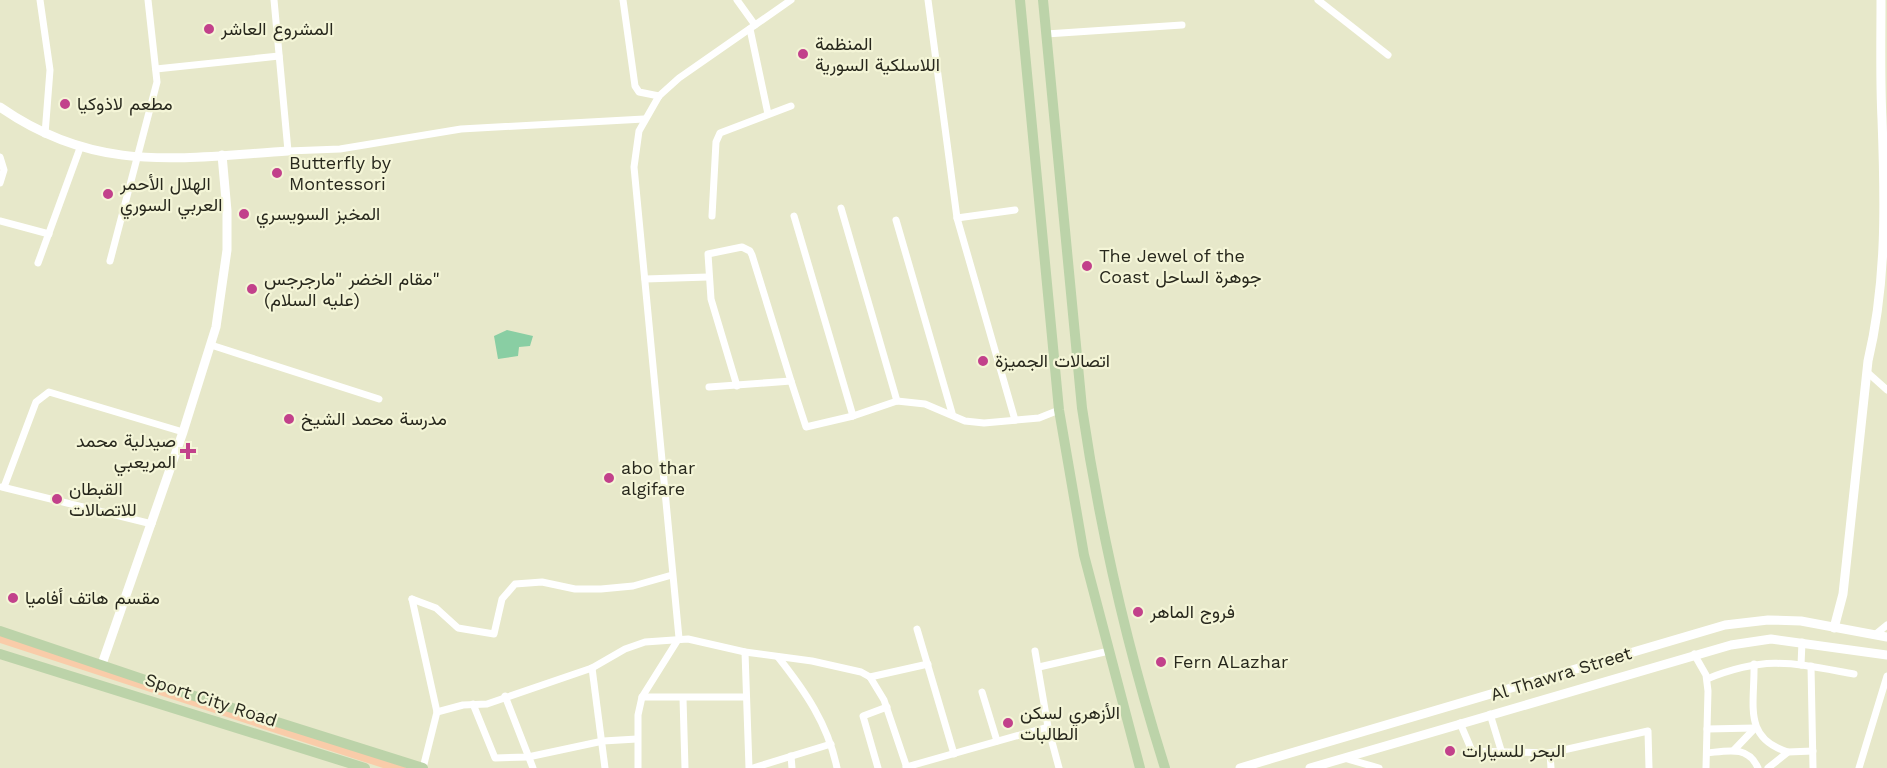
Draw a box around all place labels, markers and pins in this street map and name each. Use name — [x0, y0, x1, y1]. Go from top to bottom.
place label: المشروع العاشر — [220, 18, 333, 41]
marker: المشروع العاشر — [202, 22, 216, 36]
place label: المنظمة اللاسلكية السورية — [815, 33, 940, 76]
marker: المنظمة اللاسلكية السورية — [796, 47, 810, 61]
place label: مطعم لاذوكيا — [77, 93, 173, 116]
marker: مطعم لاذوكيا — [58, 97, 72, 111]
place label: Butterfly by Montessori — [289, 152, 392, 194]
marker: Butterfly by Montessori — [270, 166, 284, 180]
place label: الهلال الأحمر العربي السوري — [119, 173, 222, 220]
marker: الهلال الأحمر العربي السوري — [101, 187, 115, 201]
place label: المخبز السويسري — [256, 203, 380, 229]
marker: المخبز السويسري — [237, 207, 251, 221]
place label: The Jewel of the Coast جوهرة الساحل — [1099, 245, 1262, 288]
marker: The Jewel of the Coast جوهرة الساحل — [1080, 259, 1094, 273]
place label: مقام الخضر "مارجرجس" (عليه السلام) — [264, 268, 440, 312]
marker: مقام الخضر "مارجرجس" (عليه السلام) — [245, 282, 259, 296]
place label: اتصالات الجميزة — [995, 350, 1110, 372]
marker: اتصالات الجميزة — [976, 354, 990, 368]
place label: مدرسة محمد الشيخ — [301, 408, 447, 431]
marker: مدرسة محمد الشيخ — [282, 412, 296, 426]
place label: صيدلية محمد المريعبي — [76, 430, 176, 477]
marker: صيدلية محمد المريعبي — [181, 444, 195, 458]
place label: abo thar algifare — [621, 457, 695, 499]
marker: abo thar algifare — [602, 471, 616, 485]
place label: القبطان للاتصالات — [69, 478, 137, 520]
marker: القبطان للاتصالات — [50, 492, 64, 506]
place label: مقسم هاتف أفاميا — [25, 587, 160, 610]
marker: مقسم هاتف أفاميا — [6, 591, 20, 605]
place label: فروج الماهر — [1149, 601, 1235, 624]
marker: فروج الماهر — [1131, 605, 1145, 619]
place label: Fern ALazhar — [1173, 651, 1288, 672]
marker: Fern ALazhar — [1154, 655, 1168, 669]
place label: الأزهري لسكن الطالبات — [1020, 702, 1120, 744]
marker: الأزهري لسكن الطالبات — [1001, 716, 1015, 730]
place label: البحر للسيارات — [1462, 740, 1565, 762]
marker: البحر للسيارات — [1443, 744, 1457, 758]

